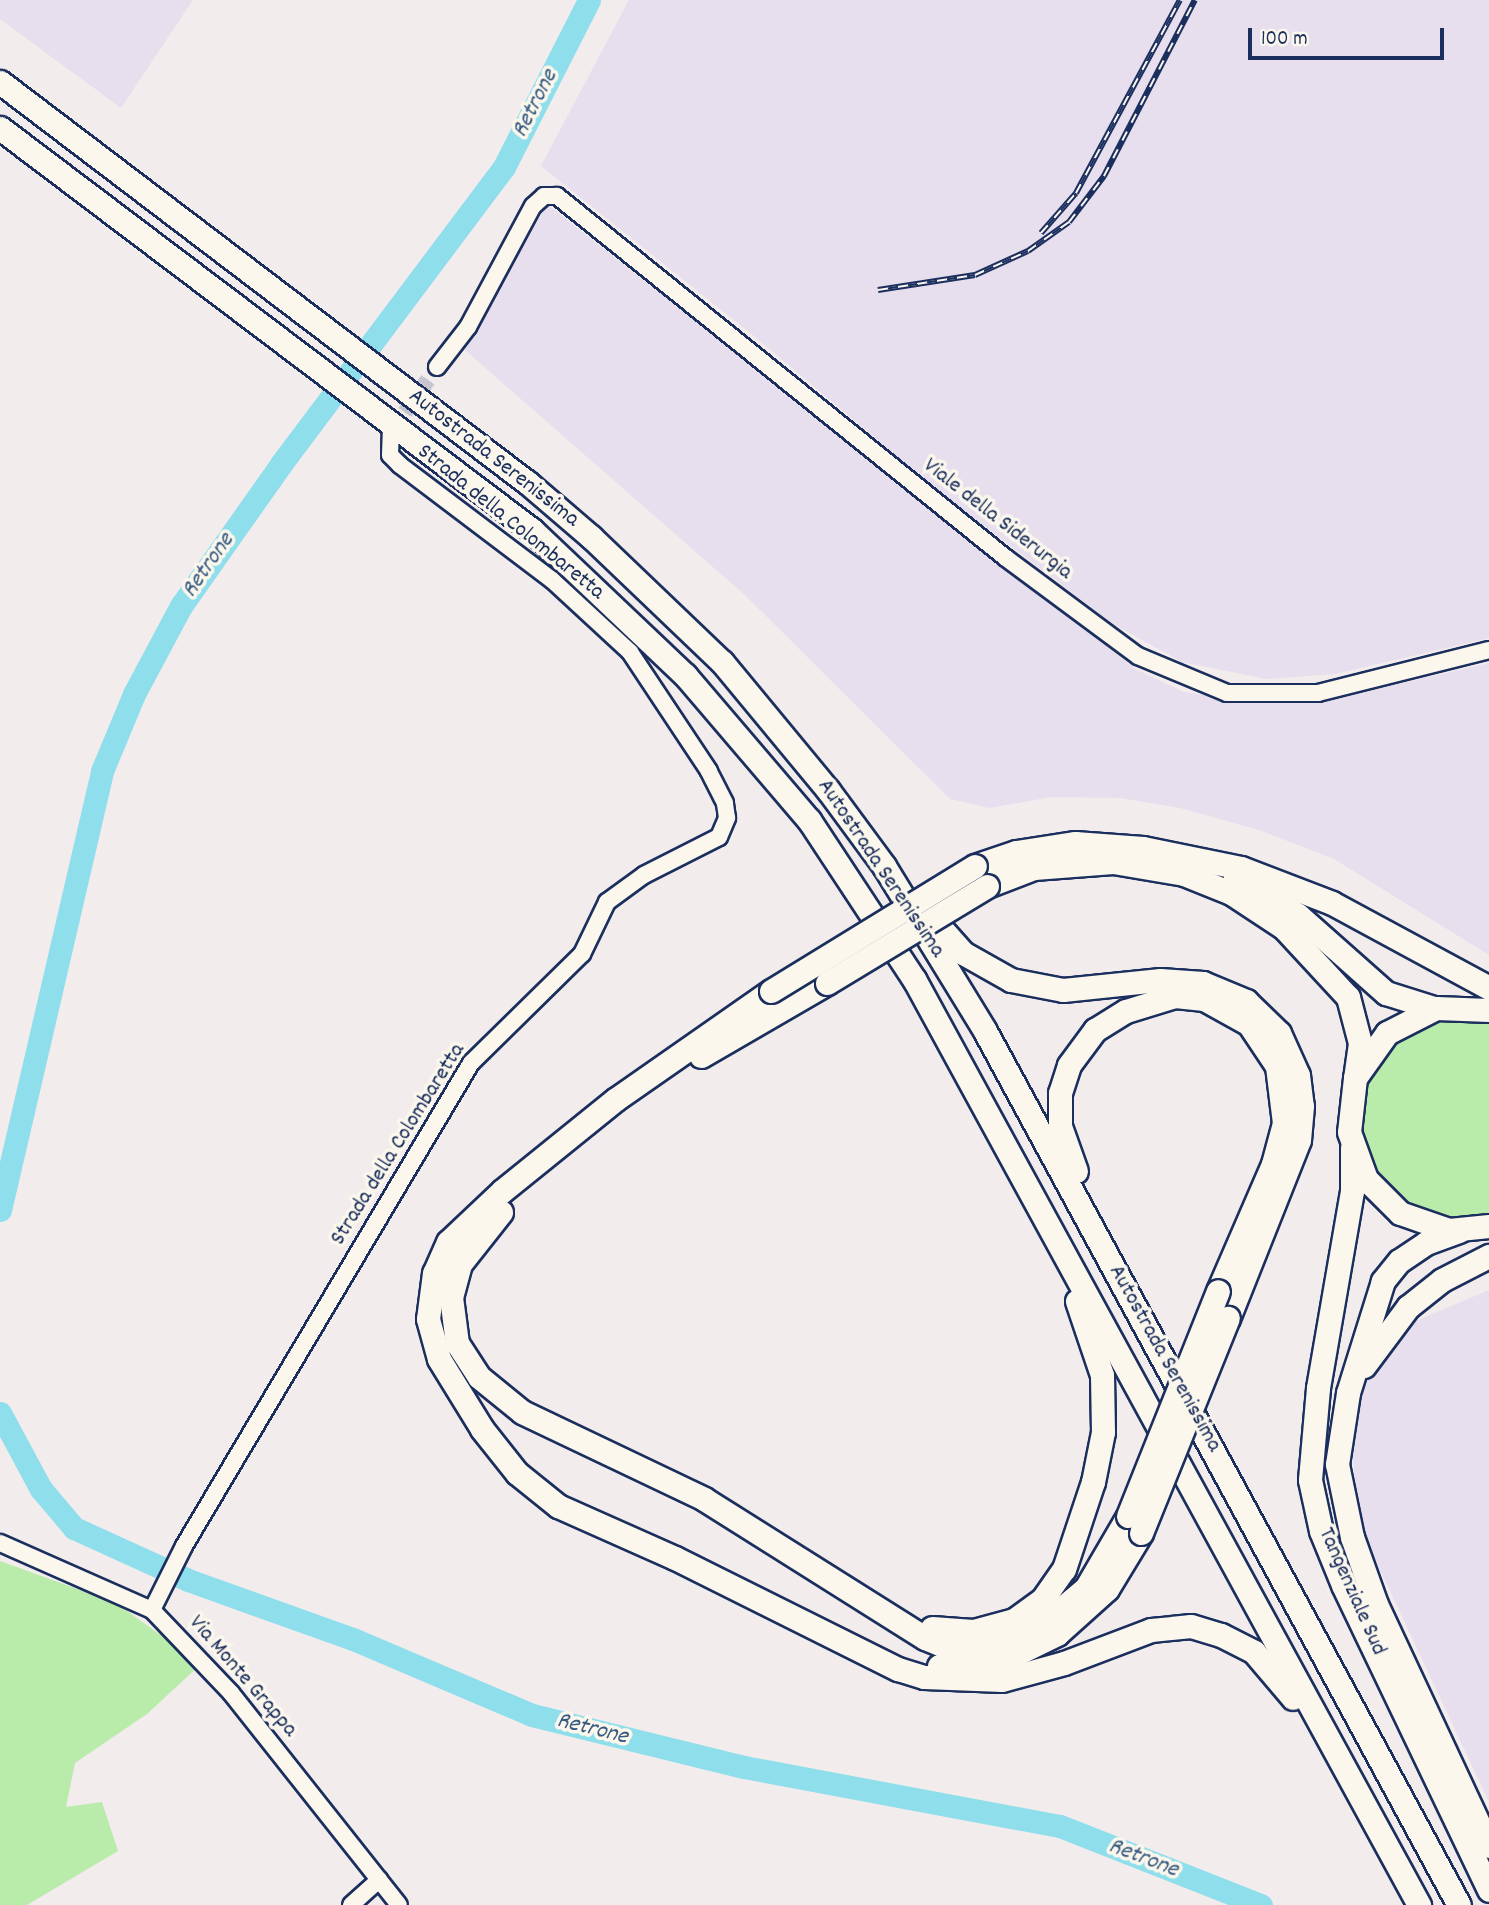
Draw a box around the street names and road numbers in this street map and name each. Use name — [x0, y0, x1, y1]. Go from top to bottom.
street label: Autostrada Serenissima — [402, 384, 584, 534]
street label: Strada della Colombaretta — [411, 439, 609, 607]
street label: Viale della Siderurgia — [917, 453, 1077, 587]
street label: Autostrada Serenissima — [810, 774, 950, 964]
street label: Strada della Colombaretta — [326, 1039, 472, 1251]
street label: Autostrada Serenissima — [1101, 1261, 1227, 1457]
street label: Tangenziale Sud — [1311, 1524, 1391, 1660]
street label: Via Monte Grappa — [182, 1610, 302, 1744]

